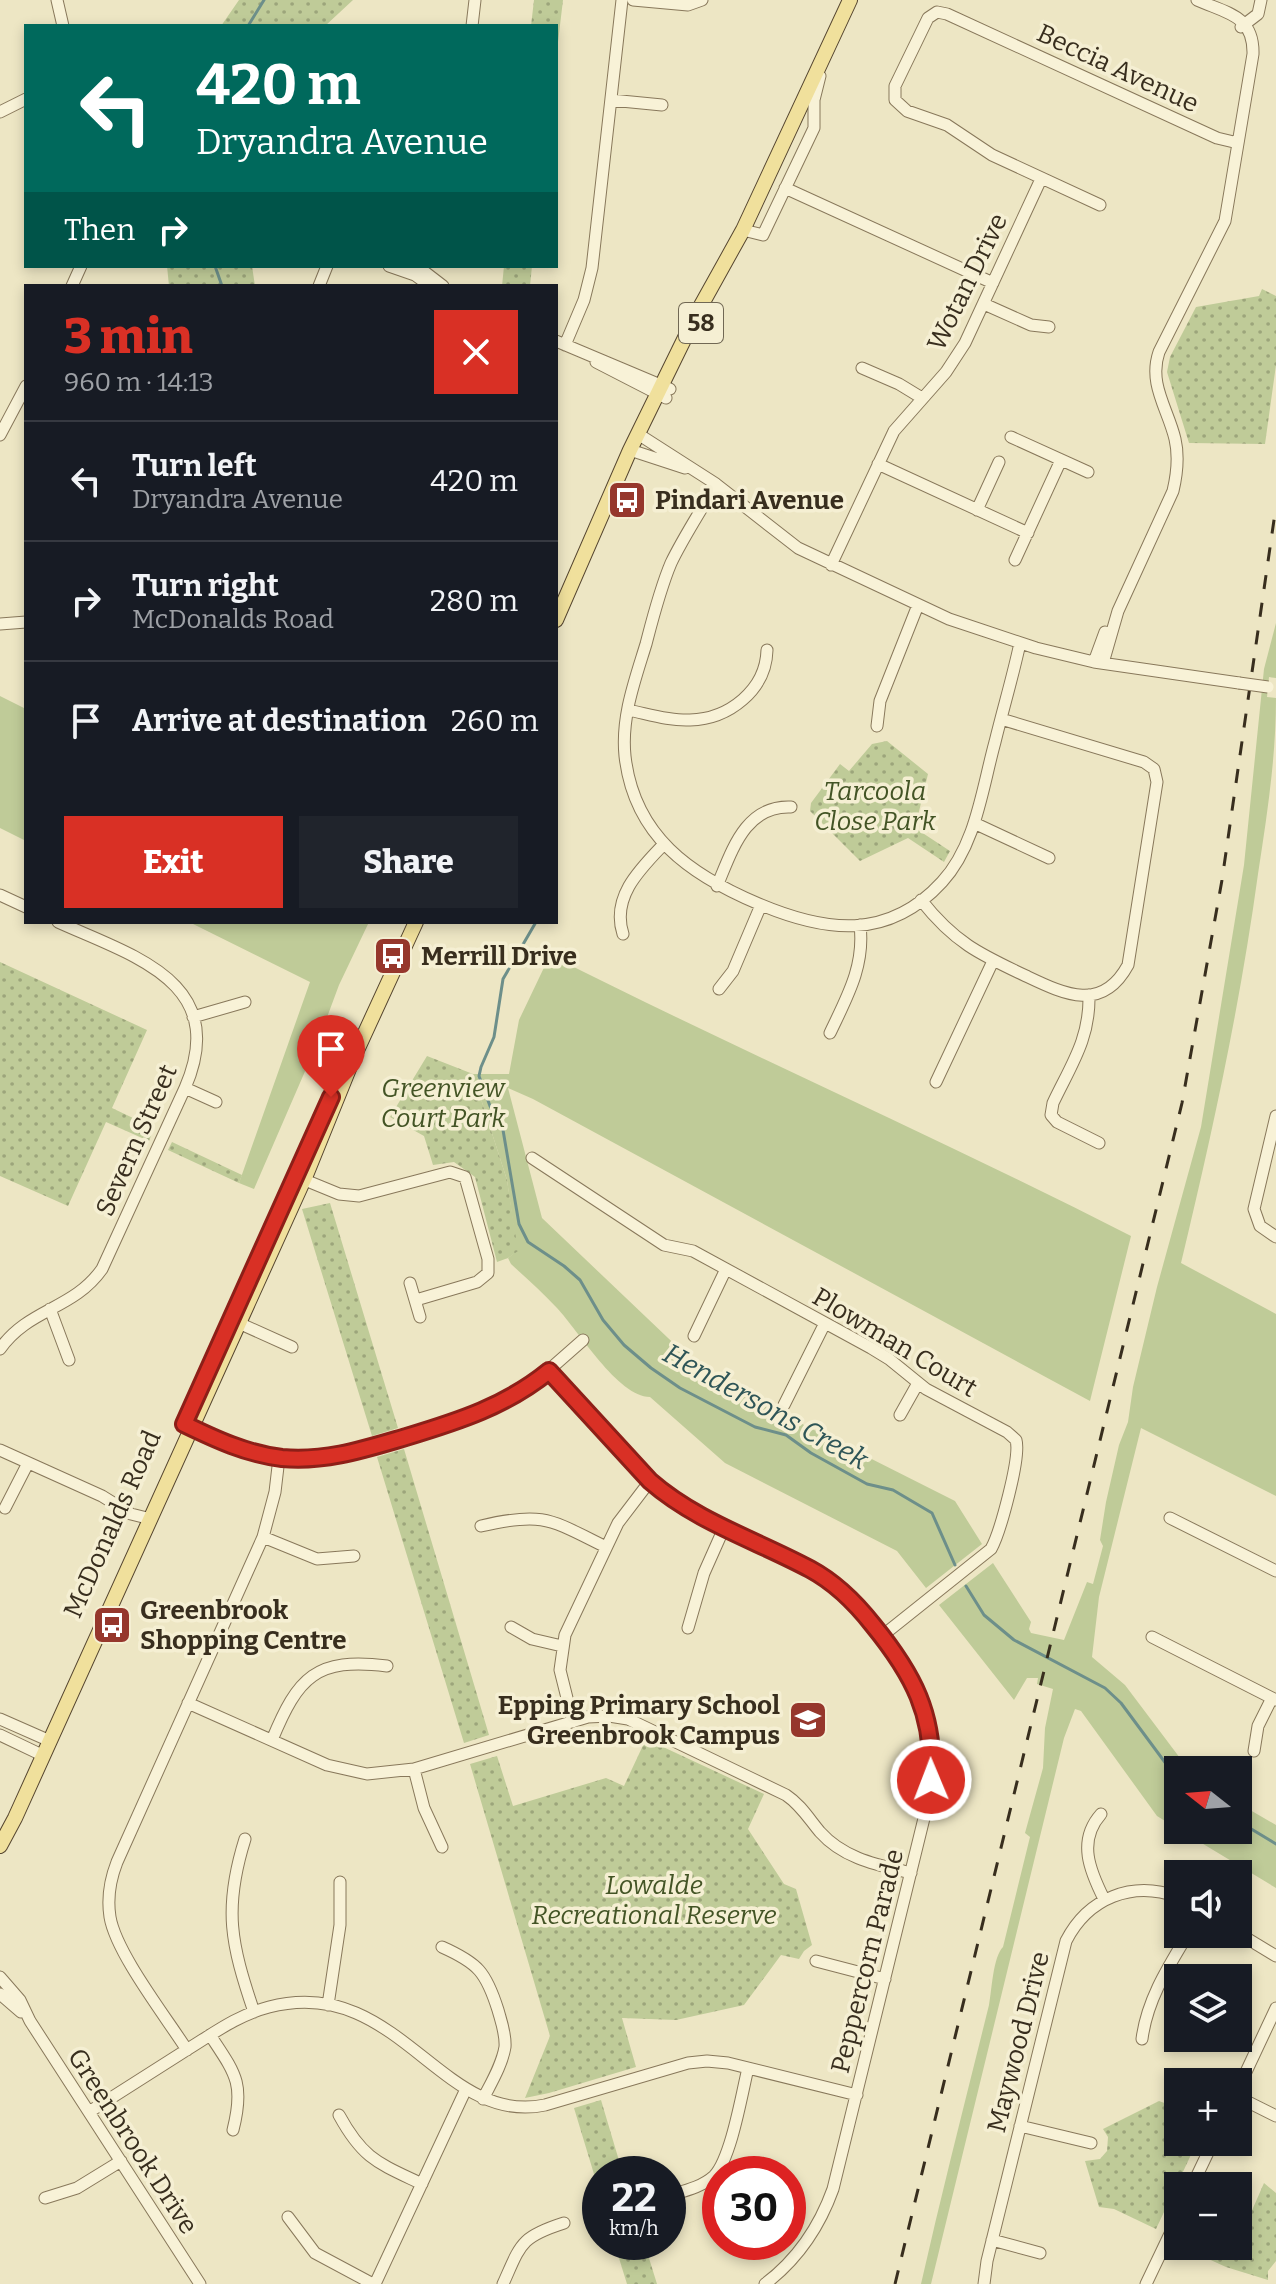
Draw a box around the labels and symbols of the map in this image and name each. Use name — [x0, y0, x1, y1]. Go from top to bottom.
street label: Beccia Avenue — [1032, 17, 1204, 119]
street label: Wotan Drive — [921, 209, 1014, 356]
road number: 58 — [679, 303, 723, 343]
bus stop icon: Pindari Avenue — [606, 479, 648, 521]
place label: Pindari Avenue — [655, 485, 844, 516]
park label: Tarcoola Close Park — [814, 776, 937, 837]
bus stop icon: Merrill Drive — [372, 935, 414, 977]
place label: Merrill Drive — [421, 941, 577, 972]
pin — [297, 1015, 365, 1097]
street label: Severn Street — [89, 1059, 184, 1221]
park label: Greenview Court Park — [381, 1073, 506, 1134]
street label: Plowman Court — [807, 1281, 983, 1404]
water label: Hendersons Creek — [658, 1336, 875, 1477]
street label: McDonalds Road — [57, 1426, 168, 1623]
place label: Greenbrook Shopping Centre — [140, 1595, 347, 1656]
bus stop icon: Greenbrook Shopping Centre — [91, 1604, 133, 1646]
place label: Epping Primary School Greenbrook Campus — [498, 1690, 780, 1751]
school or university icon: Epping Primary School Greenbrook Campus — [787, 1699, 829, 1741]
position arrow — [889, 1738, 973, 1822]
north arrow — [1164, 1756, 1252, 1844]
street label: Peppercorn Parade — [825, 1846, 910, 2076]
park label: Lowalde Recreational Reserve — [531, 1870, 777, 1931]
street label: Maywood Drive — [981, 1948, 1056, 2136]
street label: Greenbrook Drive — [61, 2043, 204, 2240]
speed limit sign: 30 — [702, 2156, 806, 2260]

